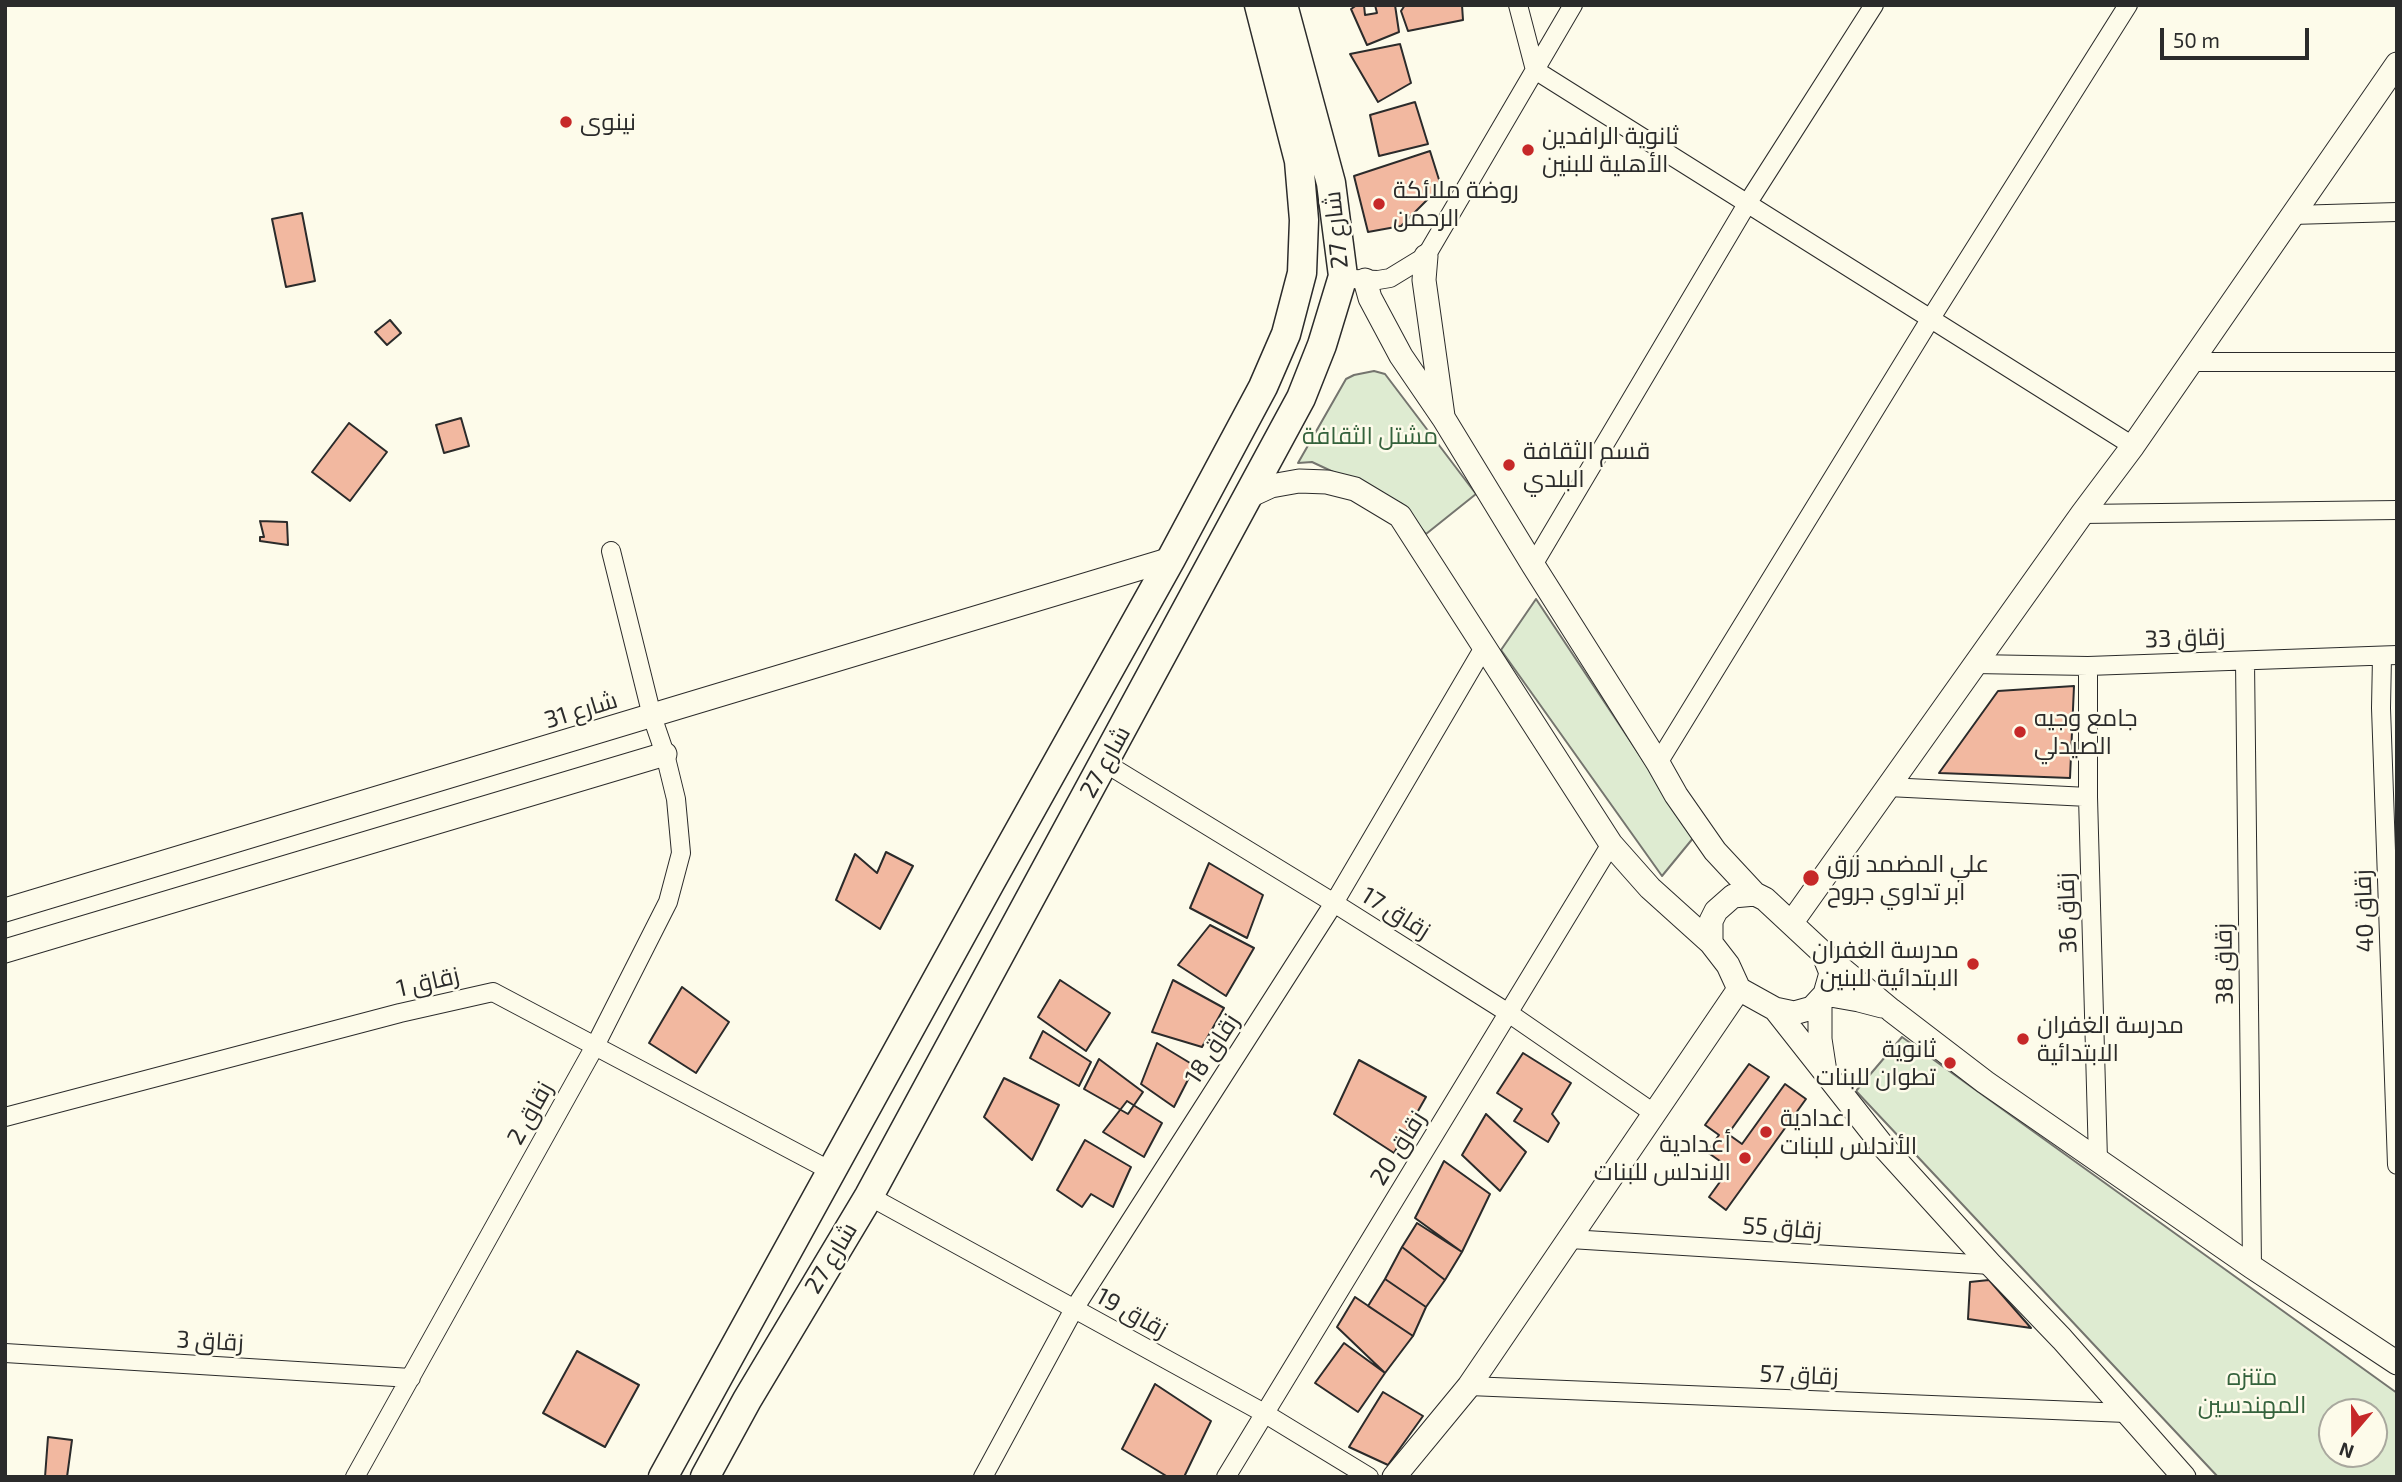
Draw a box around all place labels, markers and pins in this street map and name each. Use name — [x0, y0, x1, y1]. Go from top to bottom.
place label: نينوى — [580, 108, 636, 136]
marker: نينوى — [558, 114, 574, 130]
place label: ثانوية الرافدين الأهلية للبنين — [1542, 122, 1679, 178]
marker: ثانوية الرافدين الأهلية للبنين — [1520, 142, 1536, 158]
place label: روضة ملائكة الرحمن — [1393, 176, 1519, 232]
marker: روضة ملائكة الرحمن — [1371, 196, 1387, 212]
place label: قسم الثقافة البلدي — [1523, 437, 1650, 493]
marker: قسم الثقافة البلدي — [1501, 457, 1517, 473]
place label: جامع وجيه الصيدلي — [2034, 704, 2138, 760]
marker: جامع وجيه الصيدلي — [2012, 724, 2028, 740]
place label: علي المضمد زرق ابر تداوي جروح — [1827, 850, 1989, 906]
marker: علي المضمد زرق ابر تداوي جروح — [1801, 868, 1821, 888]
place label: مدرسة الغفران الابتدائية للبنين — [1812, 936, 1959, 992]
marker: مدرسة الغفران الابتدائية للبنين — [1965, 956, 1981, 972]
place label: مدرسة الغفران الابتدائية — [2037, 1011, 2184, 1067]
marker: مدرسة الغفران الابتدائية — [2015, 1031, 2031, 1047]
place label: ثانوية تطوان للبنات — [1816, 1035, 1936, 1091]
marker: ثانوية تطوان للبنات — [1942, 1055, 1958, 1071]
place label: اعدادية الأندلس للبنات — [1780, 1104, 1917, 1160]
marker: اعدادية الأندلس للبنات — [1758, 1124, 1774, 1140]
place label: أعدادية الاندلس للبنات — [1594, 1130, 1731, 1186]
marker: أعدادية الاندلس للبنات — [1737, 1150, 1753, 1166]

